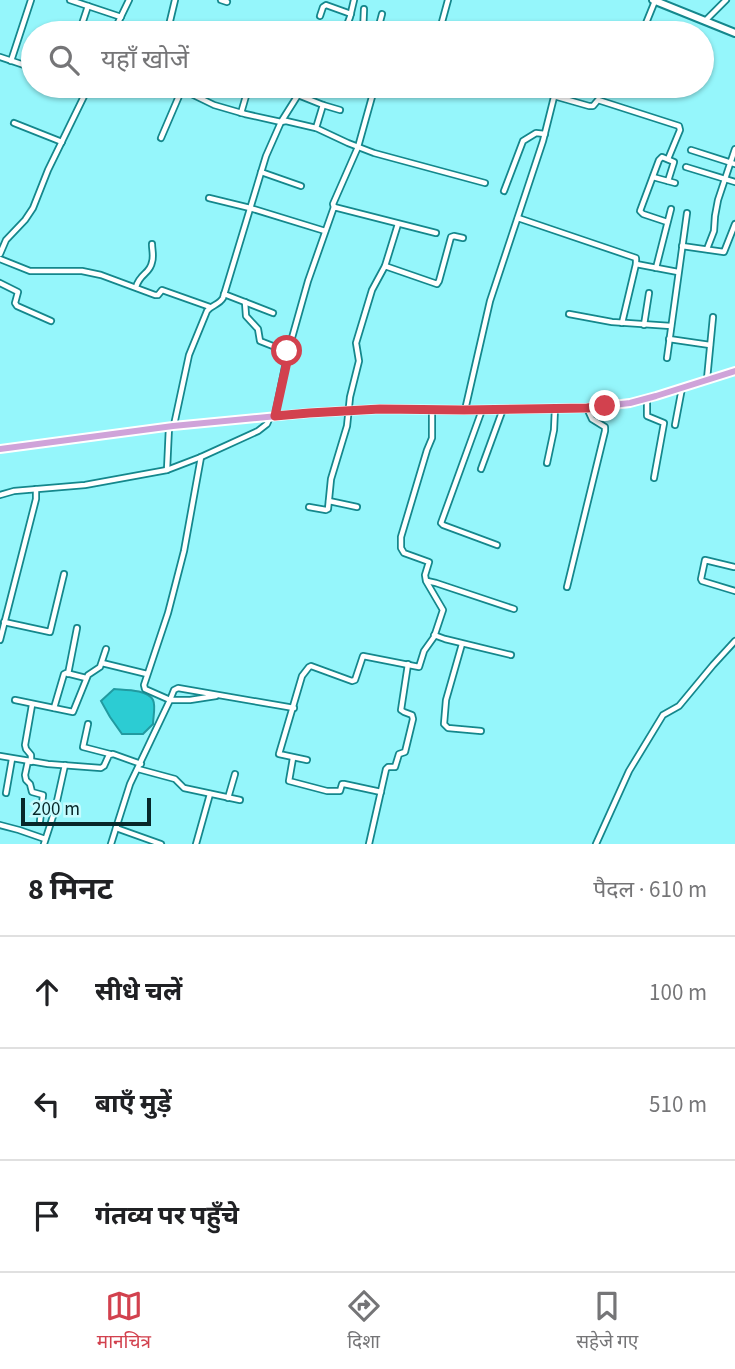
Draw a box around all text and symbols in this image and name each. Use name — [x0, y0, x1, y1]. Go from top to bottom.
search box — [21, 21, 714, 98]
icon: search — [45, 41, 83, 79]
text: यहाँ खोजें — [101, 41, 189, 78]
route start — [271, 335, 302, 366]
route end — [589, 390, 620, 421]
scale bar — [21, 795, 150, 827]
text: 200 m — [32, 796, 80, 823]
text: 8 मिनट — [28, 868, 113, 911]
text: पैदल · 610 m — [593, 873, 707, 906]
icon: ahead — [28, 973, 66, 1011]
text: सीधे चलें — [95, 973, 182, 1010]
text: 100 m — [649, 976, 707, 1009]
icon: left — [28, 1085, 66, 1123]
text: बाएँ मुड़ें — [95, 1085, 172, 1122]
text: 510 m — [649, 1088, 707, 1121]
icon: arrive — [28, 1197, 66, 1235]
text: गंतव्य पर पहुँचे — [95, 1197, 239, 1234]
tab: मानचित्र — [97, 1287, 151, 1356]
tab: दिशा — [345, 1287, 383, 1356]
tab: सहेजे गए — [576, 1287, 638, 1356]

